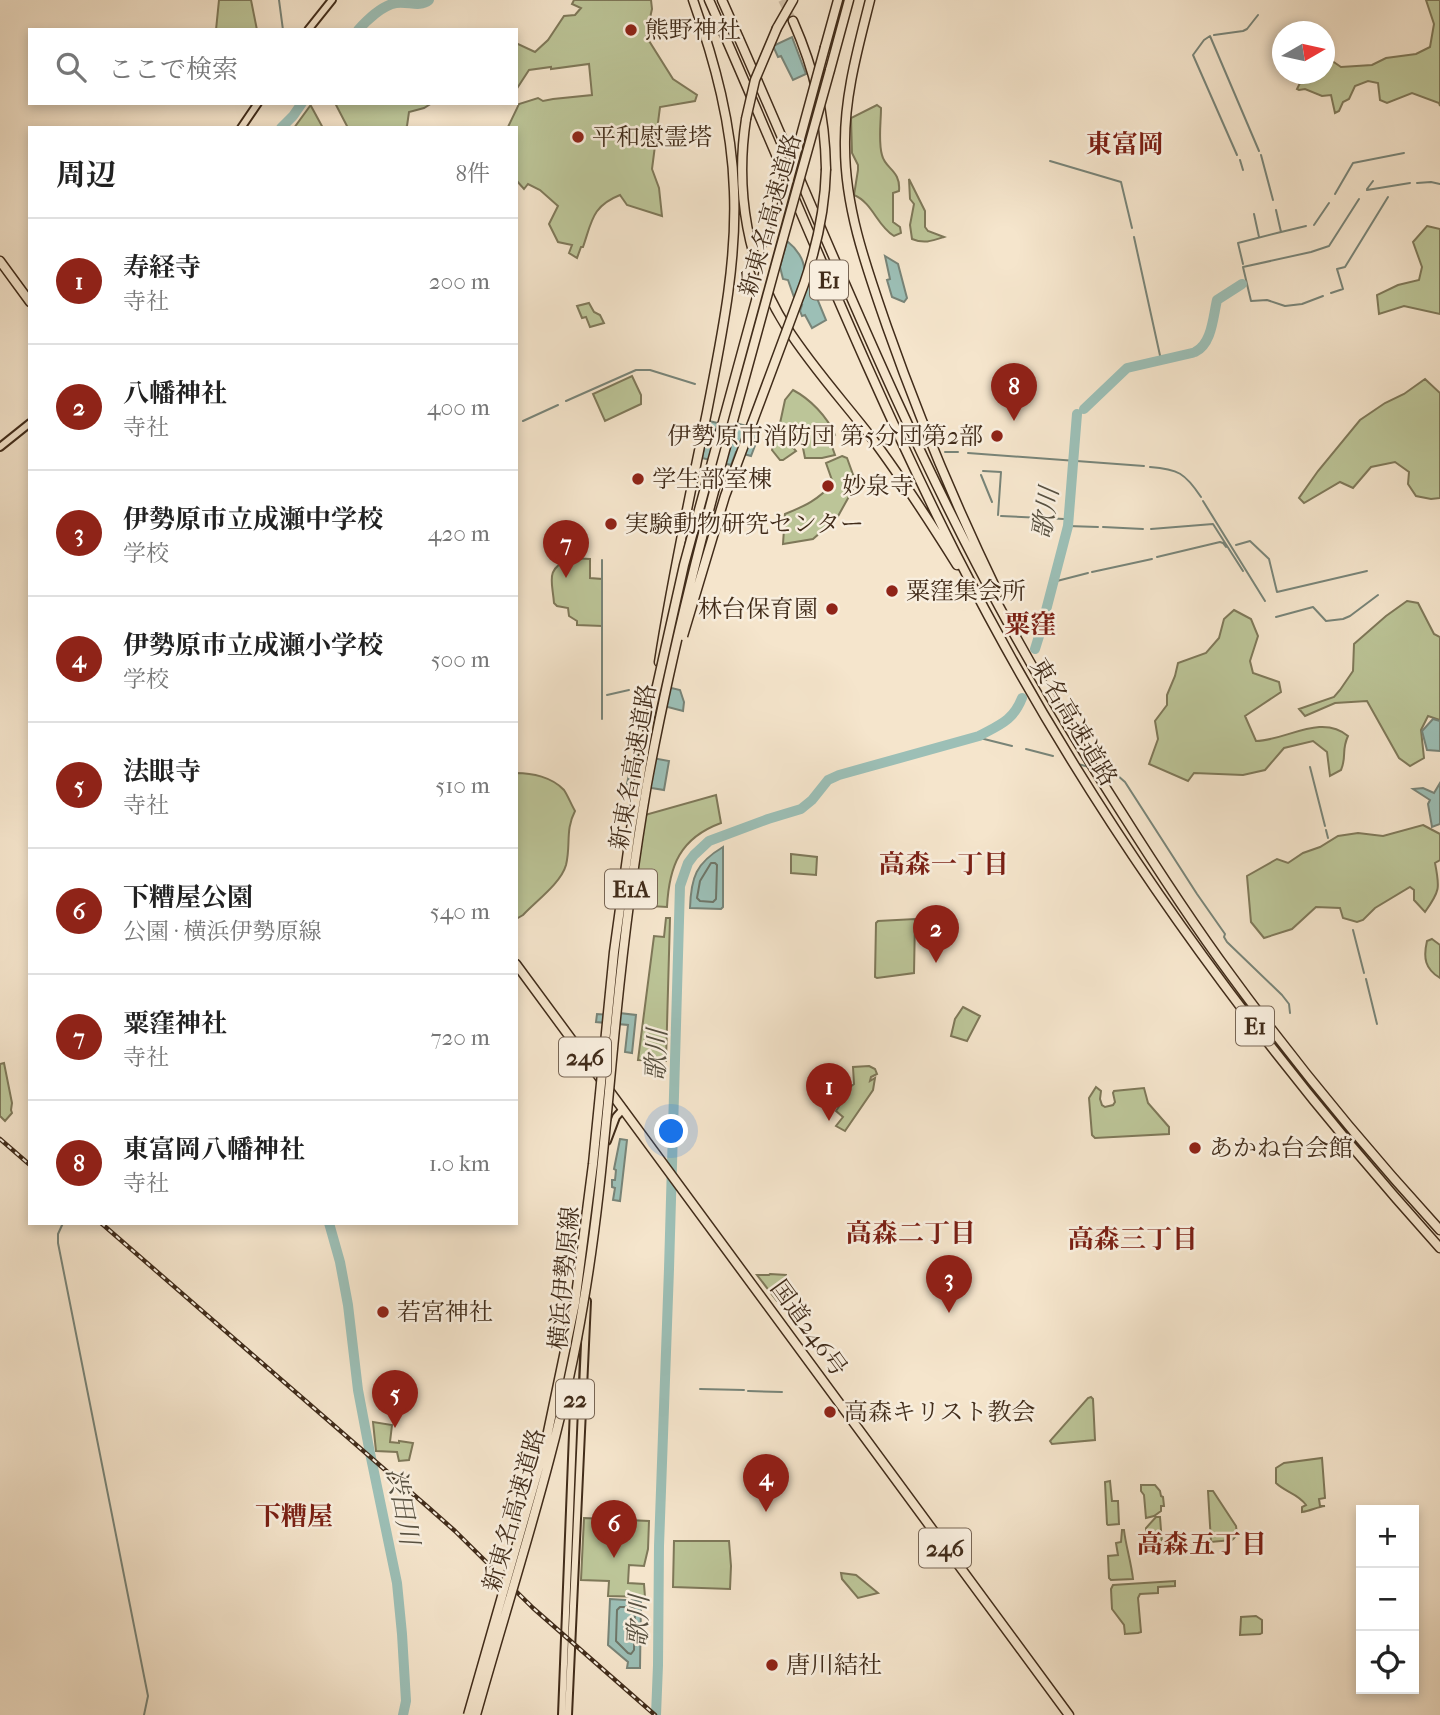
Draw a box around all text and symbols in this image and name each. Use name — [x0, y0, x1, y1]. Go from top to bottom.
place label: 熊野神社 — [645, 16, 741, 44]
north arrow — [1272, 21, 1335, 84]
marker: 熊野神社 — [623, 22, 639, 38]
search box — [28, 28, 518, 105]
icon: search — [52, 48, 90, 86]
text: ここで検索 — [108, 54, 238, 85]
place label: 平和慰霊塔 — [592, 123, 712, 151]
marker: 平和慰霊塔 — [570, 129, 586, 145]
district label: 東富岡 — [1086, 129, 1164, 160]
street label: 新東名高速道路 — [733, 130, 807, 300]
text: 周辺 — [56, 158, 116, 193]
text: 8件 — [455, 160, 490, 187]
text: 寿経寺 — [123, 252, 201, 283]
road number: E1 — [810, 260, 848, 300]
text: 1 — [75, 268, 83, 295]
text: 200 m — [429, 268, 490, 295]
text: 寺社 — [123, 288, 169, 315]
pin: 8 — [991, 363, 1037, 421]
text: 八幡神社 — [123, 378, 227, 409]
text: 2 — [73, 394, 85, 421]
text: 400 m — [427, 394, 490, 421]
text: 寺社 — [123, 414, 169, 441]
place label: 伊勢原市消防団 第5分団第2部 — [667, 422, 983, 450]
marker: 伊勢原市消防団 第5分団第2部 — [989, 428, 1005, 444]
place label: 学生部室棟 — [652, 465, 772, 493]
marker: 学生部室棟 — [630, 471, 646, 487]
place label: 妙泉寺 — [842, 472, 914, 500]
marker: 妙泉寺 — [820, 478, 836, 494]
water label: 歌川 — [1026, 482, 1065, 541]
text: 伊勢原市立成瀬中学校 — [123, 504, 383, 535]
place label: 実験動物研究センター — [625, 510, 864, 538]
marker: 実験動物研究センター — [603, 516, 619, 532]
text: 3 — [74, 520, 84, 547]
text: 420 m — [428, 520, 490, 547]
pin: 7 — [543, 520, 589, 578]
text: 学校 — [123, 540, 169, 567]
place label: 粟窪集会所 — [906, 577, 1026, 605]
marker: 粟窪集会所 — [884, 583, 900, 599]
place label: 林台保育園 — [698, 595, 818, 623]
marker: 林台保育園 — [824, 601, 840, 617]
district label: 粟窪 — [1004, 609, 1056, 640]
text: 伊勢原市立成瀬小学校 — [123, 630, 383, 661]
text: 4 — [72, 646, 86, 673]
text: 500 m — [431, 646, 490, 673]
street label: 東名高速道路 — [1025, 653, 1123, 791]
text: 学校 — [123, 666, 169, 693]
street label: 新東名高速道路 — [605, 682, 661, 852]
text: 法眼寺 — [123, 756, 201, 787]
text: 5 — [74, 772, 84, 799]
text: 510 m — [435, 772, 490, 799]
text: 寺社 — [123, 792, 169, 819]
district label: 高森一丁目 — [879, 849, 1009, 880]
road number: E1A — [605, 870, 657, 908]
text: 下糟屋公園 — [123, 882, 253, 913]
text: 6 — [73, 898, 85, 925]
text: 540 m — [430, 898, 490, 925]
pin: 2 — [913, 905, 959, 963]
text: 公園 · 横浜伊勢原線 — [123, 918, 322, 945]
road number: E1 — [1236, 1007, 1274, 1046]
text: 粟窪神社 — [123, 1008, 227, 1039]
text: 7 — [73, 1024, 85, 1051]
text: 720 m — [430, 1024, 490, 1051]
water label: 歌川 — [640, 1026, 673, 1082]
road number: 246 — [559, 1038, 611, 1076]
text: 寺社 — [123, 1044, 169, 1071]
pin: 1 — [806, 1063, 852, 1121]
your location — [654, 1114, 688, 1148]
text: 東富岡八幡神社 — [123, 1134, 305, 1165]
place label: あかね台会館 — [1209, 1134, 1353, 1162]
marker: あかね台会館 — [1187, 1140, 1203, 1156]
text: 8 — [73, 1150, 85, 1177]
text: 1.0 km — [429, 1150, 490, 1177]
text: 寺社 — [123, 1170, 169, 1197]
street label: 横浜伊勢原線 — [544, 1205, 584, 1351]
district label: 高森二丁目 — [846, 1218, 976, 1249]
district label: 高森三丁目 — [1068, 1224, 1198, 1255]
pin: 3 — [926, 1255, 972, 1313]
street label: 国道246号 — [765, 1275, 853, 1381]
place label: 若宮神社 — [397, 1298, 493, 1326]
marker: 若宮神社 — [375, 1304, 391, 1320]
pin: 5 — [372, 1370, 418, 1428]
road number: 22 — [556, 1380, 594, 1418]
place label: 高森キリスト教会 — [844, 1398, 1036, 1426]
marker: 高森キリスト教会 — [822, 1404, 838, 1420]
street label: 新東名高速道路 — [477, 1425, 551, 1595]
pin: 4 — [743, 1454, 789, 1512]
water label: 渋田川 — [380, 1465, 426, 1550]
pin: 6 — [591, 1500, 637, 1558]
district label: 下糟屋 — [255, 1501, 333, 1532]
map controls — [1356, 1505, 1419, 1694]
button: + — [1356, 1505, 1419, 1568]
road number: 246 — [919, 1528, 971, 1568]
district label: 高森五丁目 — [1137, 1529, 1267, 1560]
button: − — [1356, 1568, 1419, 1631]
water label: 歌川 — [622, 1592, 655, 1648]
button: locate — [1356, 1631, 1419, 1694]
place label: 唐川結社 — [786, 1651, 882, 1679]
marker: 唐川結社 — [764, 1657, 780, 1673]

